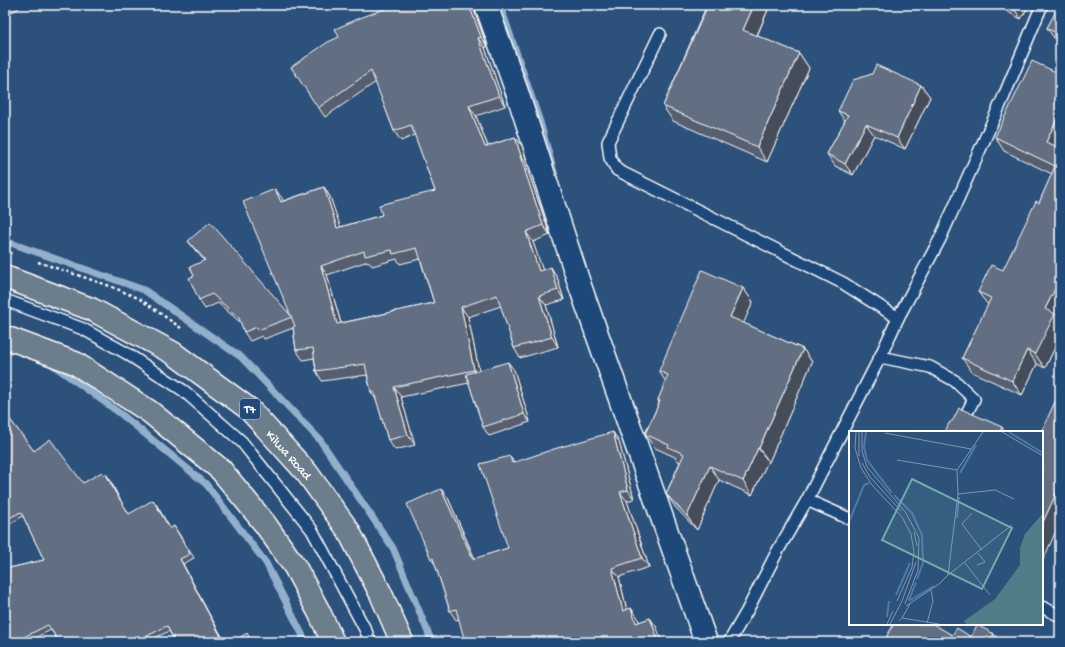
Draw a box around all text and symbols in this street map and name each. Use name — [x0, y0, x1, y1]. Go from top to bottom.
road number: T7 — [240, 399, 260, 419]
street label: Kilwa Road — [262, 428, 315, 484]
inset map — [849, 431, 1043, 625]

